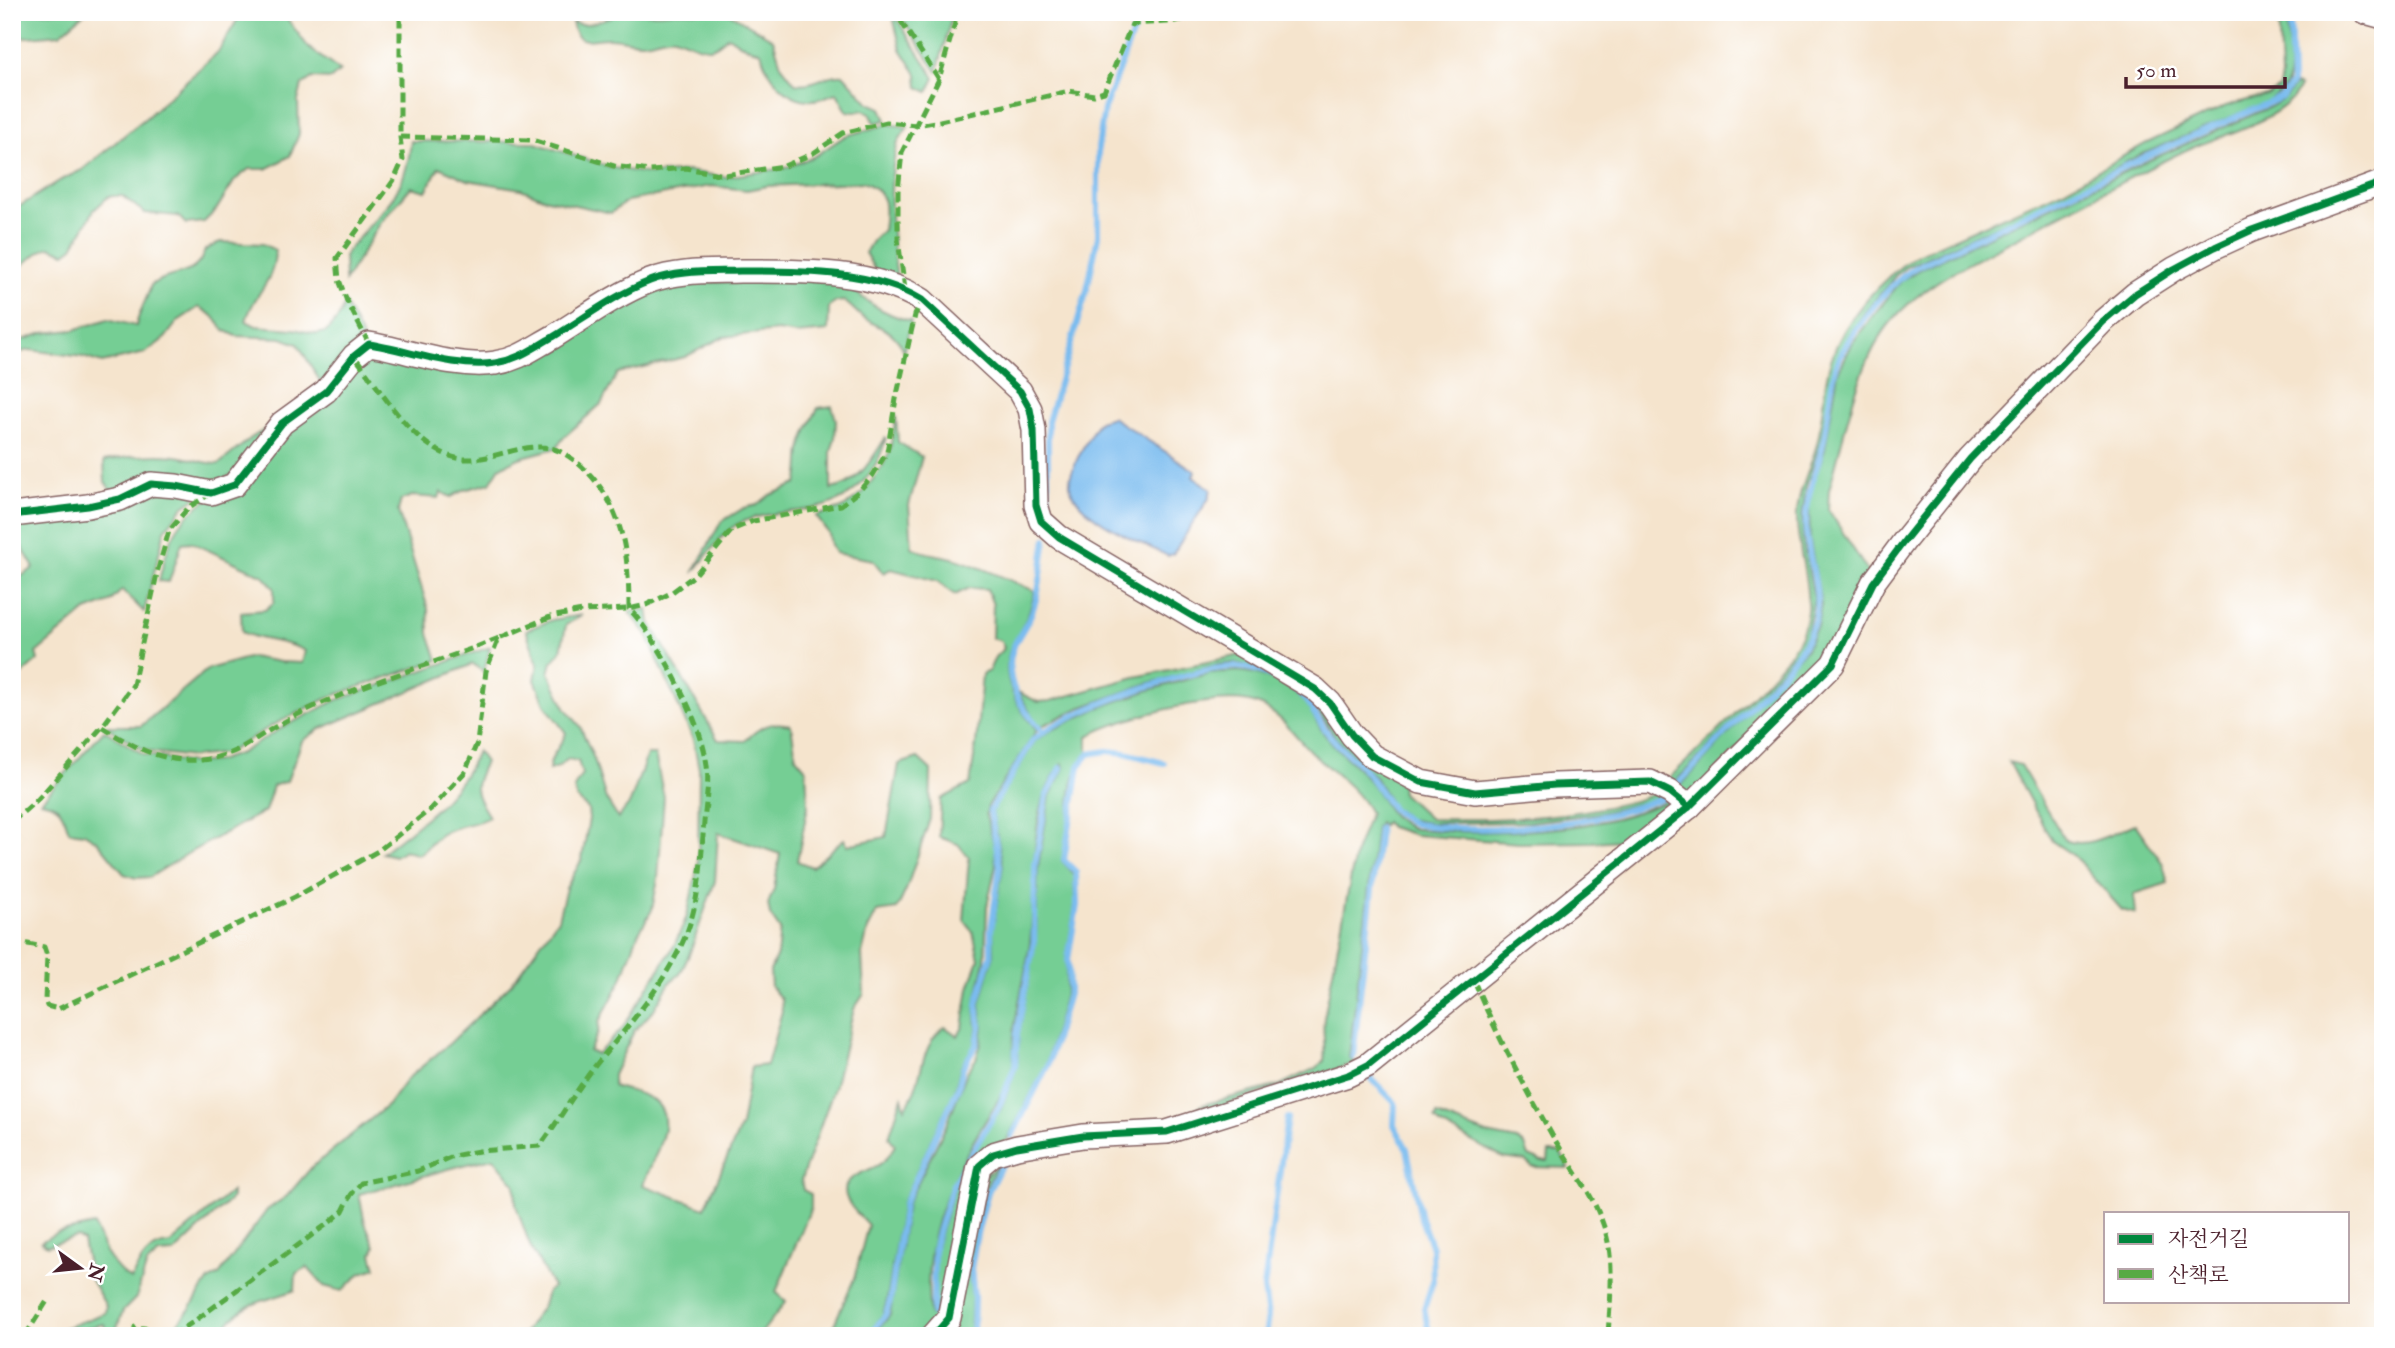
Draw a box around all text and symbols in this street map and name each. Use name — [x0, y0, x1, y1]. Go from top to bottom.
scale bar — [2126, 46, 2285, 90]
text: 50 m — [2136, 57, 2177, 84]
legend — [2104, 1212, 2350, 1302]
text: 자전거길 — [2168, 1226, 2249, 1253]
north arrow — [46, 1232, 116, 1302]
text: N — [81, 1260, 110, 1284]
text: 산책로 — [2168, 1262, 2229, 1289]

